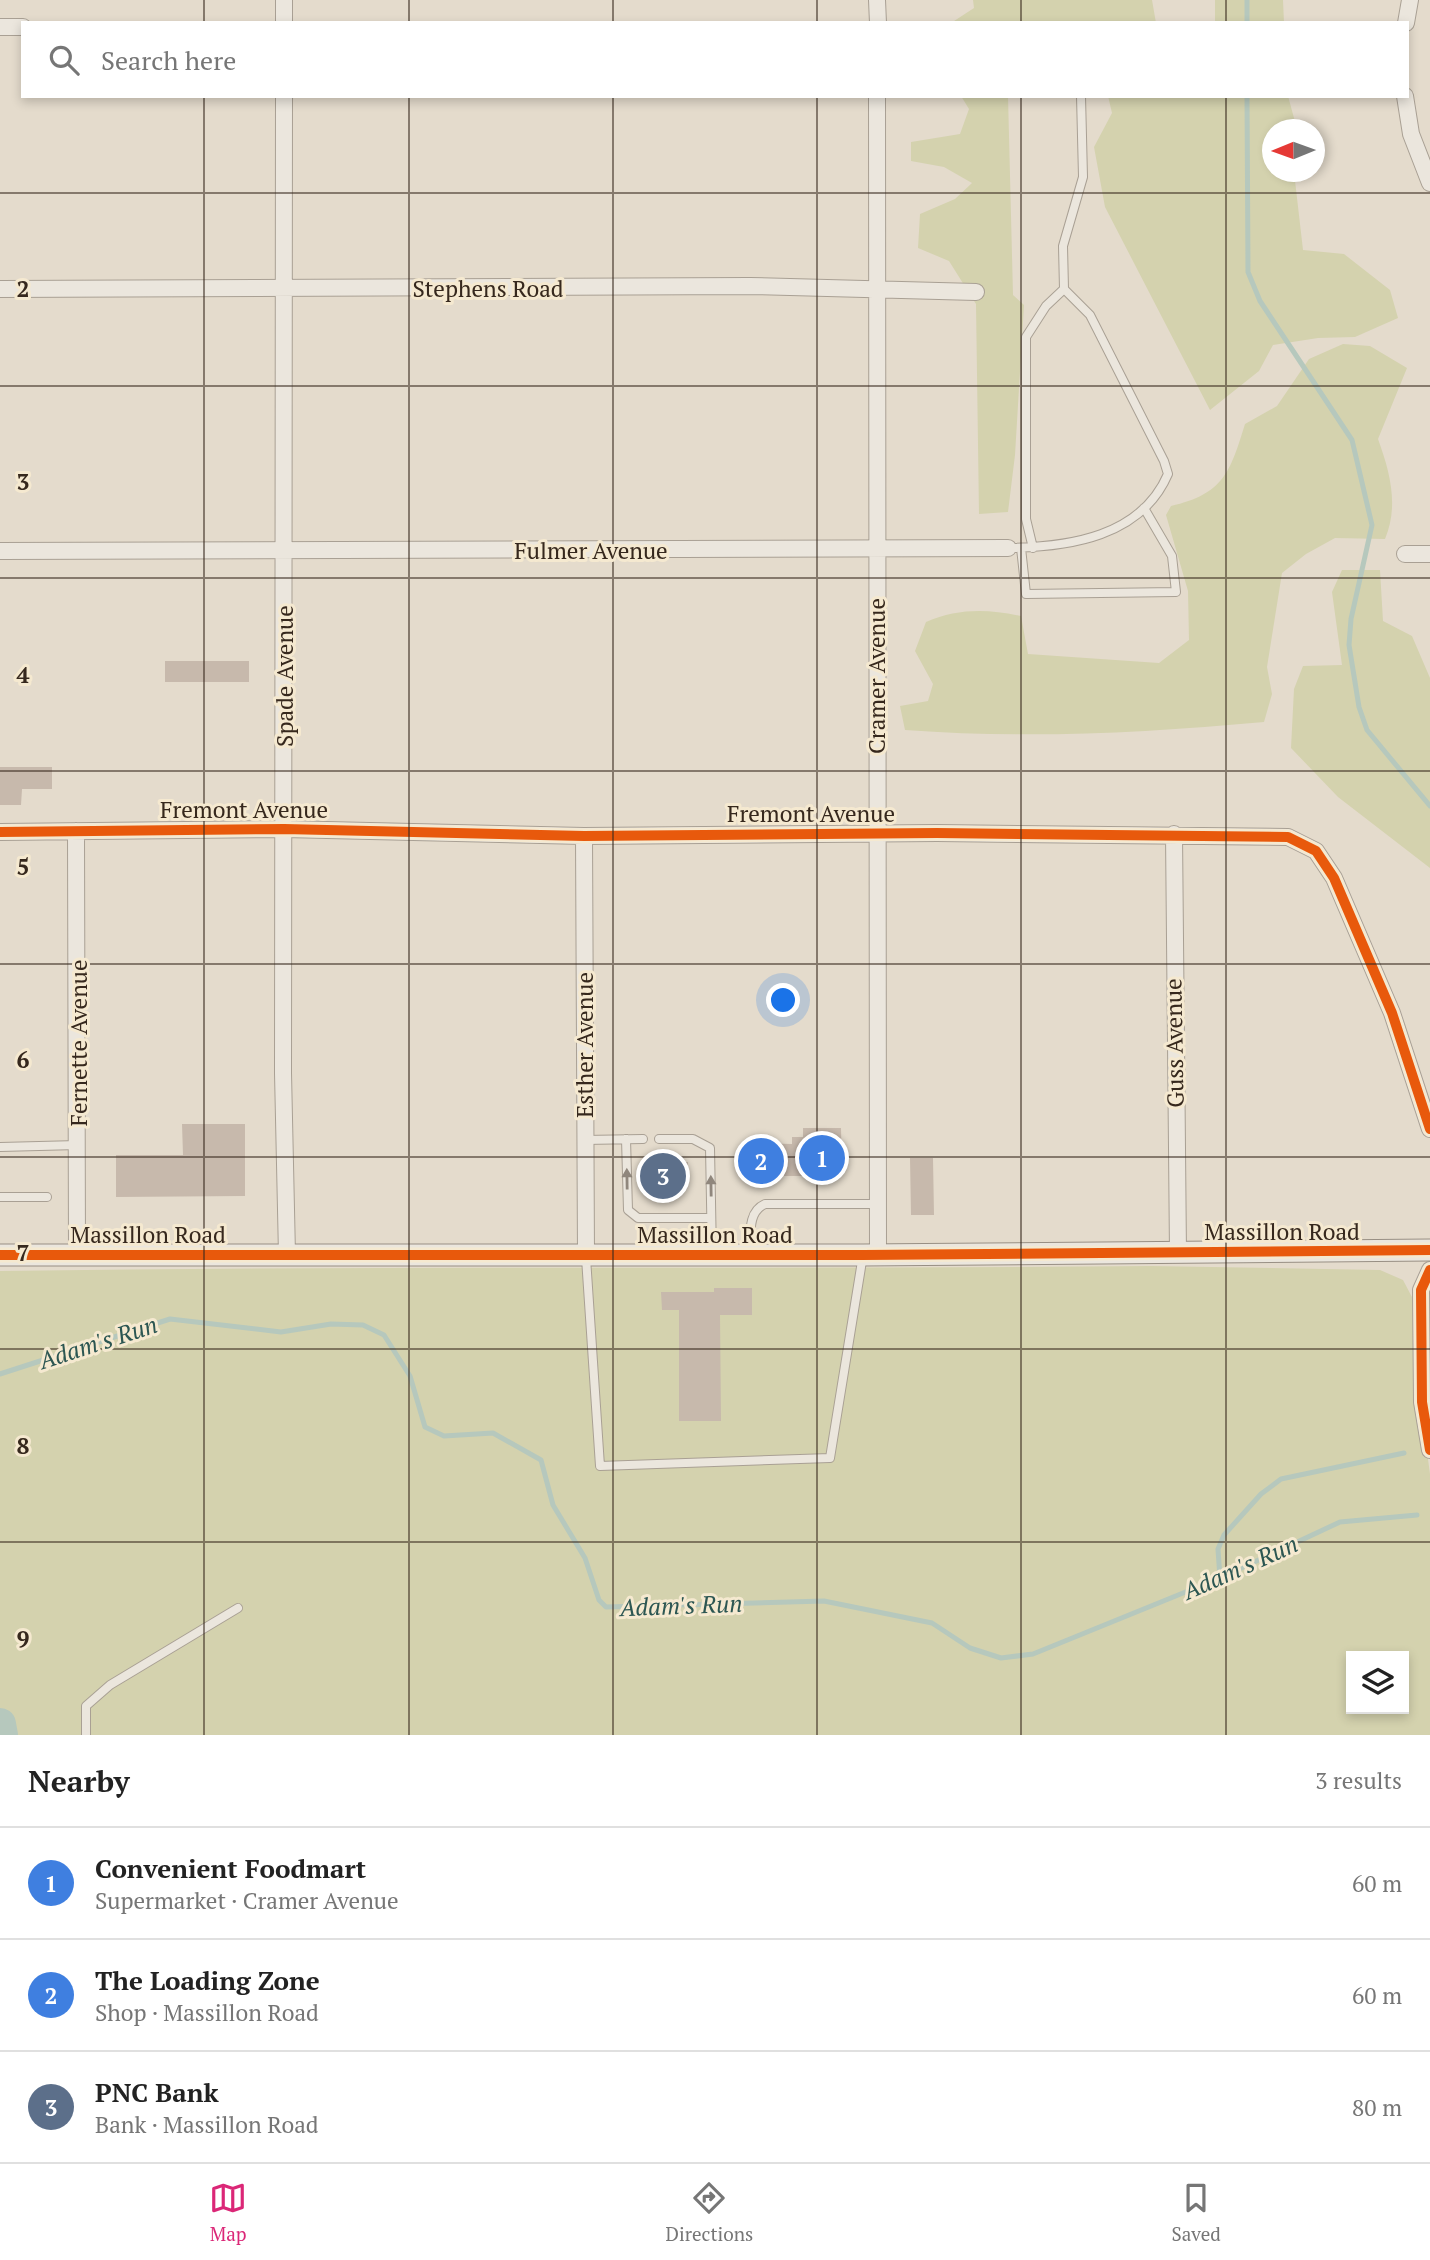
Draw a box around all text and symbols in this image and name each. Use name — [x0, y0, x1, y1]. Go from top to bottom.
search box — [21, 21, 1409, 98]
icon: search — [45, 41, 83, 79]
text: Search here — [101, 43, 236, 77]
north arrow — [1262, 119, 1325, 182]
text: 2 — [17, 273, 30, 304]
street label: Stephens Road — [412, 273, 564, 304]
text: 3 — [17, 466, 30, 497]
street label: Fulmer Avenue — [514, 535, 668, 566]
street label: Cramer Avenue — [861, 598, 892, 754]
street label: Spade Avenue — [269, 605, 300, 747]
text: 4 — [17, 659, 30, 690]
street label: Fremont Avenue — [160, 794, 328, 825]
street label: Fremont Avenue — [727, 798, 895, 829]
text: 5 — [17, 851, 30, 882]
street label: Fernette Avenue — [63, 959, 94, 1127]
street label: Esther Avenue — [569, 972, 600, 1118]
street label: Guss Avenue — [1157, 978, 1191, 1108]
your location — [766, 983, 800, 1017]
text: 6 — [17, 1044, 30, 1075]
pin: 1 — [799, 1132, 845, 1184]
pin: 2 — [738, 1135, 784, 1187]
pin: 3 — [640, 1150, 686, 1202]
one-way arrow — [621, 1168, 633, 1190]
one-way arrow — [705, 1175, 717, 1197]
street label: Massillon Road — [1204, 1216, 1360, 1247]
street label: Massillon Road — [70, 1219, 226, 1250]
street label: Massillon Road — [637, 1219, 793, 1250]
text: 7 — [17, 1237, 30, 1268]
water label: Adam's Run — [33, 1308, 161, 1377]
text: 8 — [17, 1430, 30, 1461]
water label: Adam's Run — [1176, 1527, 1303, 1607]
water label: Adam's Run — [617, 1587, 743, 1623]
text: 9 — [17, 1623, 30, 1654]
map controls — [1346, 1651, 1409, 1714]
button: layers — [1346, 1651, 1409, 1714]
text: Nearby — [28, 1761, 130, 1801]
text: 3 results — [1315, 1765, 1402, 1796]
text: Convenient Foodmart — [95, 1851, 366, 1885]
text: 1 — [45, 1868, 58, 1899]
text: 60 m — [1352, 1868, 1402, 1899]
text: Supermarket · Cramer Avenue — [95, 1885, 399, 1916]
text: The Loading Zone — [95, 1963, 320, 1997]
text: 2 — [45, 1980, 58, 2011]
text: 60 m — [1352, 1980, 1402, 2011]
text: Shop · Massillon Road — [95, 1997, 319, 2028]
text: PNC Bank — [95, 2075, 219, 2109]
text: 3 — [45, 2092, 58, 2123]
text: 80 m — [1352, 2092, 1402, 2123]
text: Bank · Massillon Road — [95, 2109, 319, 2140]
tab: Map — [209, 2179, 247, 2246]
tab: Directions — [666, 2179, 753, 2246]
tab: Saved — [1172, 2179, 1221, 2246]

